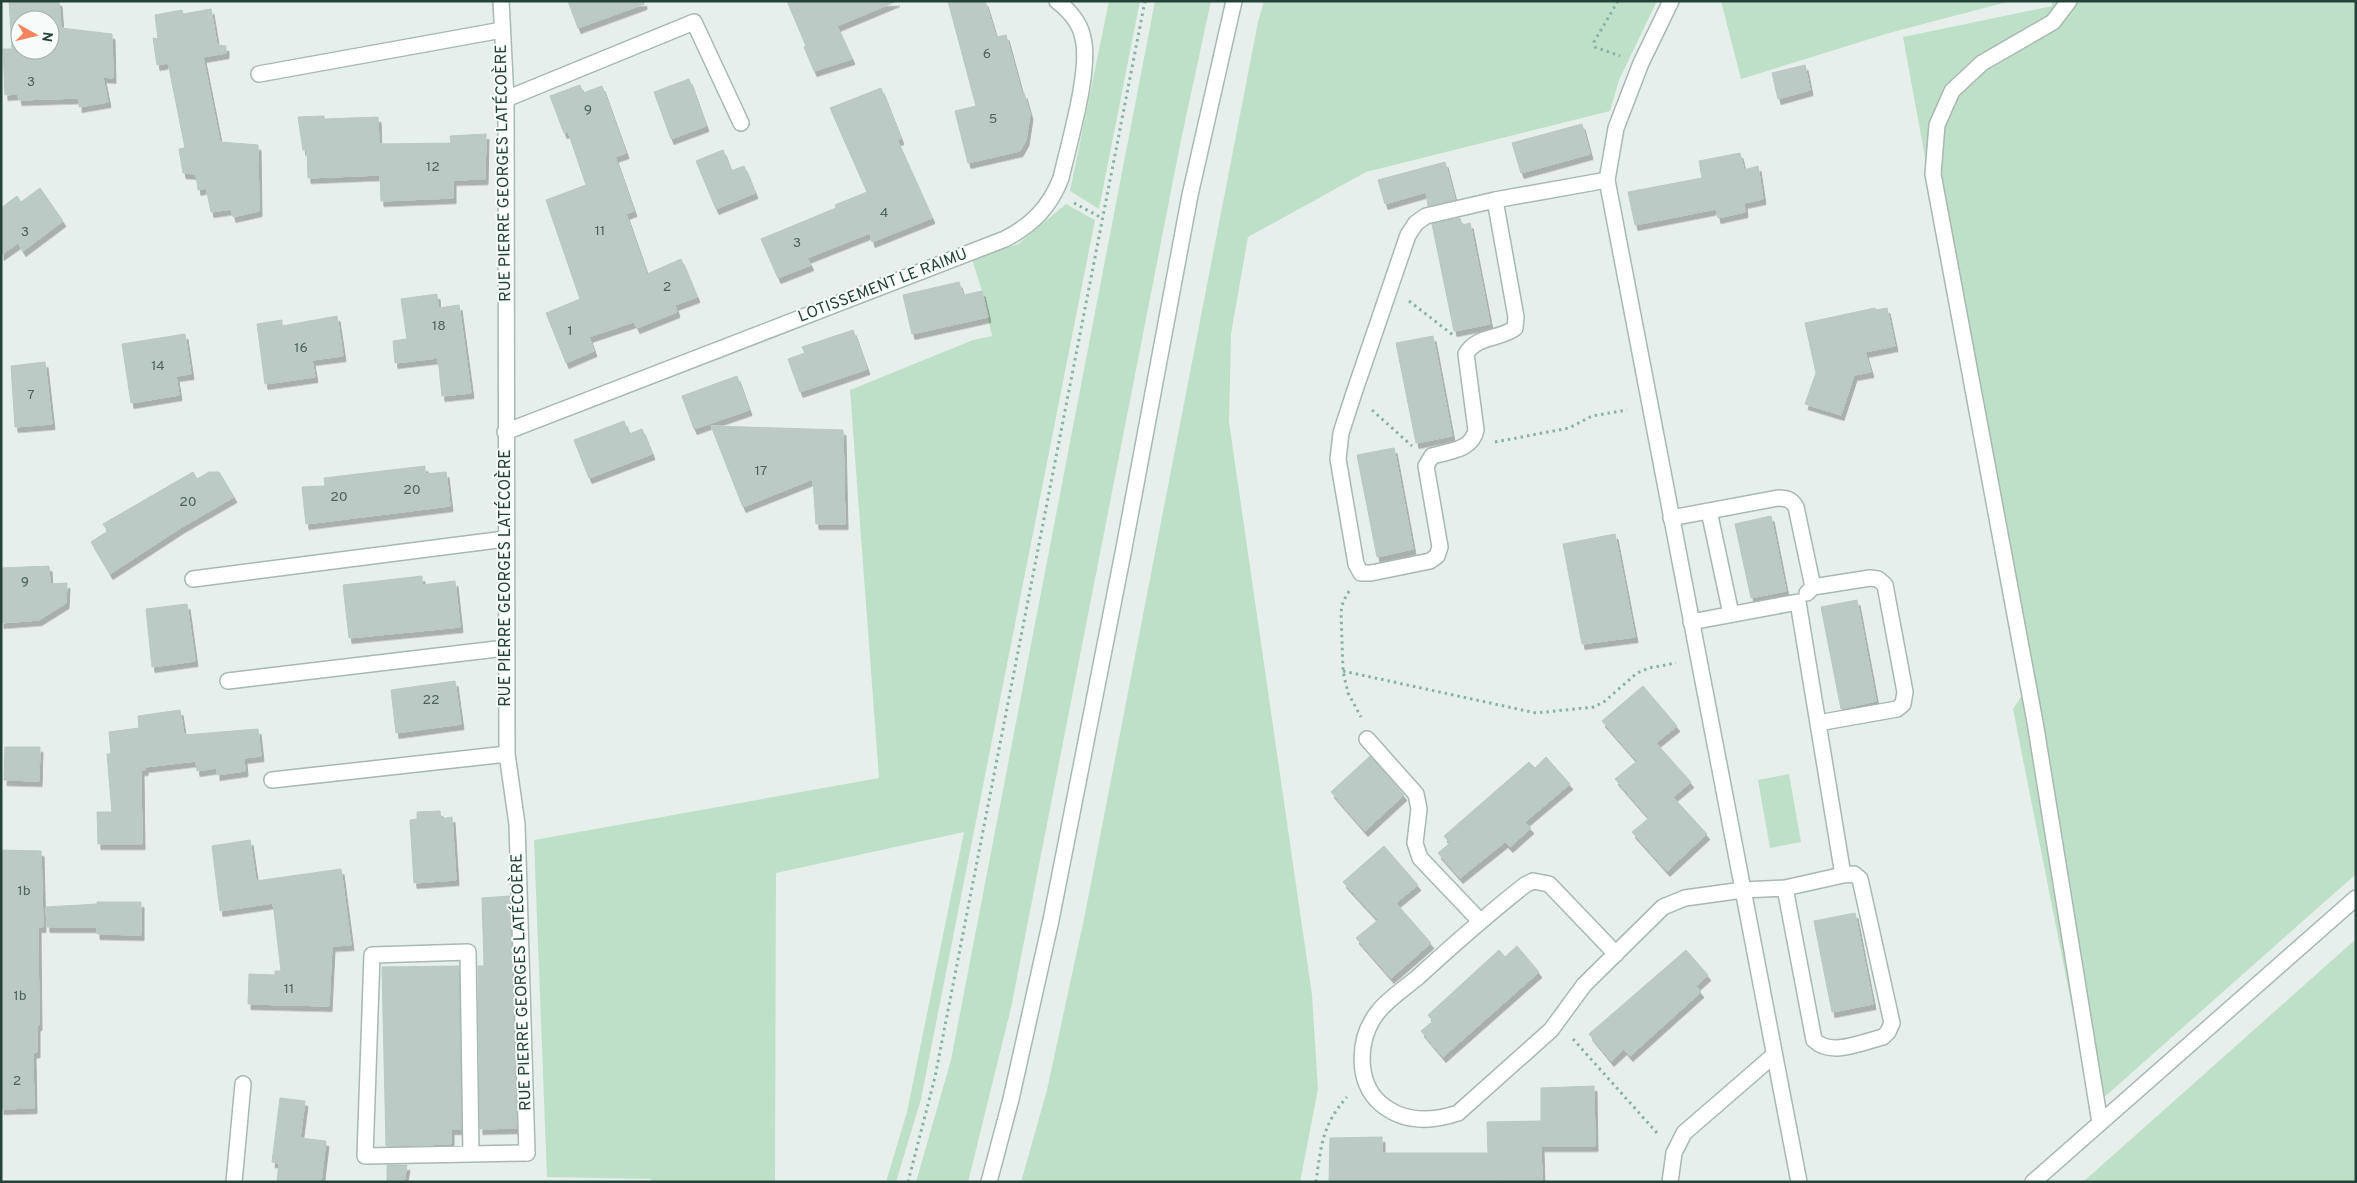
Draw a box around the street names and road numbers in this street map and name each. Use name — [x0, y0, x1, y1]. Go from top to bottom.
street label: RUE PIERRE GEORGES LATÉCOÈRE — [490, 44, 516, 302]
street label: LOTISSEMENT LE RAIMU — [795, 244, 971, 328]
street label: RUE PIERRE GEORGES LATÉCOÈRE — [494, 449, 516, 707]
street label: RUE PIERRE GEORGES LATÉCOÈRE — [506, 853, 536, 1111]

